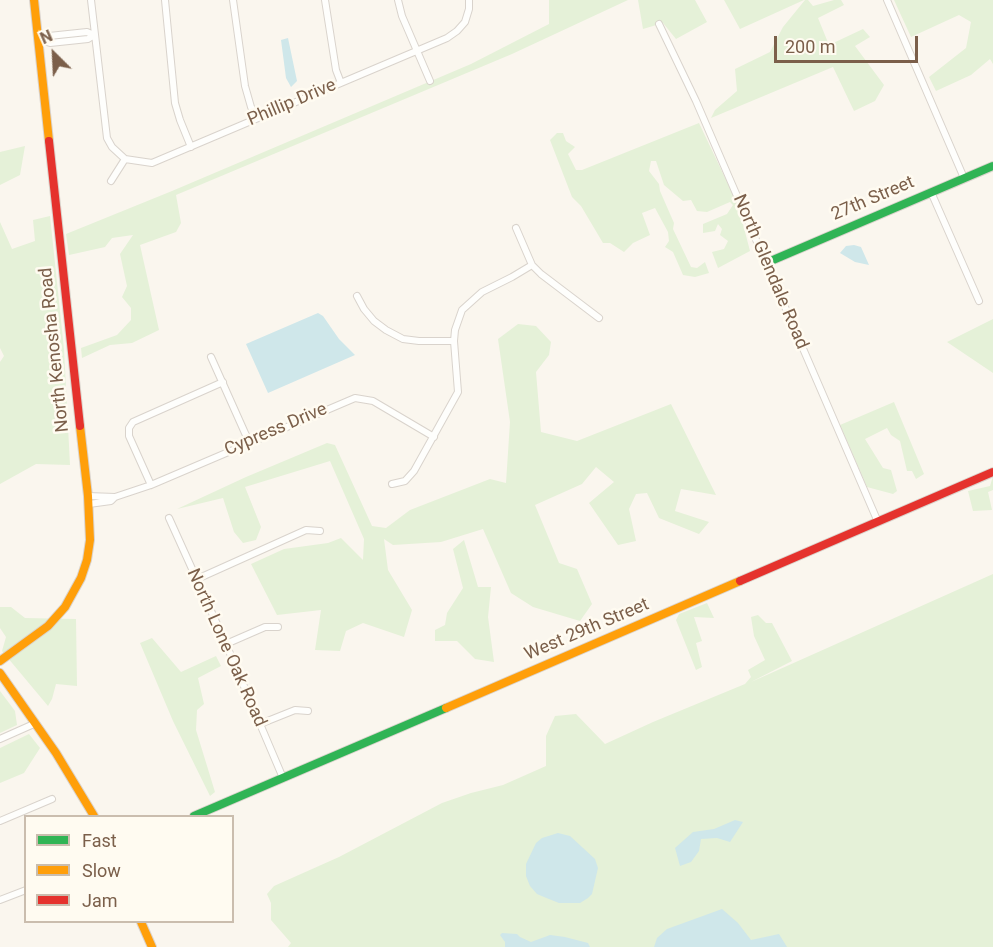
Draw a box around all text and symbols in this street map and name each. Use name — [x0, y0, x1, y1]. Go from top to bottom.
north arrow — [24, 24, 84, 84]
scale bar — [777, 24, 921, 62]
text: N — [37, 26, 55, 48]
text: 200 m — [785, 36, 836, 57]
street label: Phillip Drive — [245, 75, 339, 131]
street label: 27th Street — [828, 172, 918, 226]
street label: North Glendale Road — [728, 192, 812, 352]
street label: North Kenosha Road — [36, 267, 74, 433]
street label: Cypress Drive — [221, 399, 331, 461]
street label: North Lone Oak Road — [181, 566, 271, 730]
street label: West 29th Street — [522, 594, 652, 666]
legend — [24, 815, 234, 923]
text: Fast — [82, 830, 117, 851]
text: Slow — [82, 860, 121, 881]
text: Jam — [82, 890, 118, 911]

